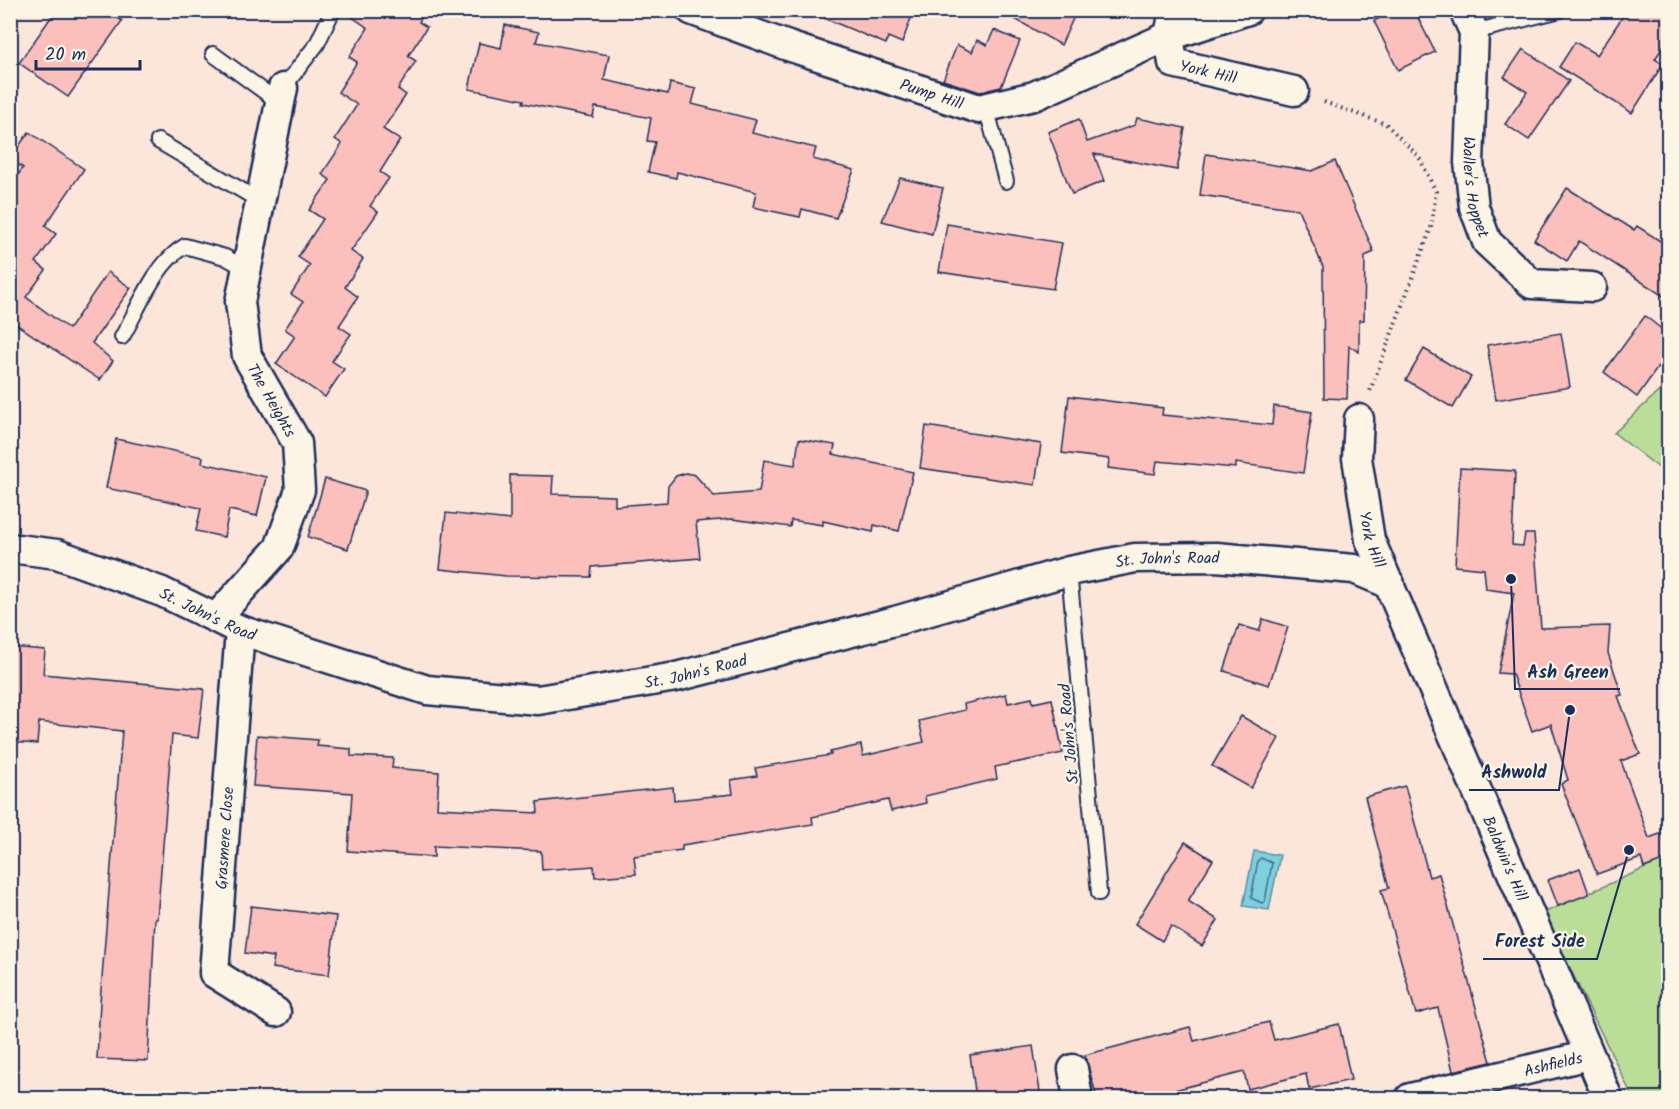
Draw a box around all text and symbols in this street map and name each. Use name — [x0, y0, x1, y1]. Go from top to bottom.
scale bar — [36, 33, 140, 71]
text: 20 m — [45, 41, 86, 70]
street label: York Hill — [1177, 54, 1239, 91]
street label: Pump Hill — [896, 73, 967, 117]
street label: Waller's Hoppet — [1455, 136, 1496, 242]
street label: The Heights — [239, 359, 302, 443]
street label: York Hill — [1352, 510, 1392, 572]
street label: St. John's Road — [1113, 546, 1221, 576]
street label: St. John's Road — [155, 582, 260, 649]
street label: St. John's Road — [643, 648, 751, 696]
callout: Ash Green — [1515, 653, 1620, 689]
text: Ash Green — [1527, 659, 1609, 688]
street label: St John's Road — [1053, 682, 1086, 785]
callout: Ashwold — [1469, 754, 1559, 790]
text: Ashwold — [1481, 759, 1547, 788]
street label: Grasmere Close — [209, 786, 242, 890]
street label: Baldwin's Hill — [1475, 812, 1534, 905]
callout: Forest Side — [1483, 923, 1597, 959]
text: Forest Side — [1495, 928, 1585, 957]
street label: Ashfields — [1521, 1046, 1585, 1084]

